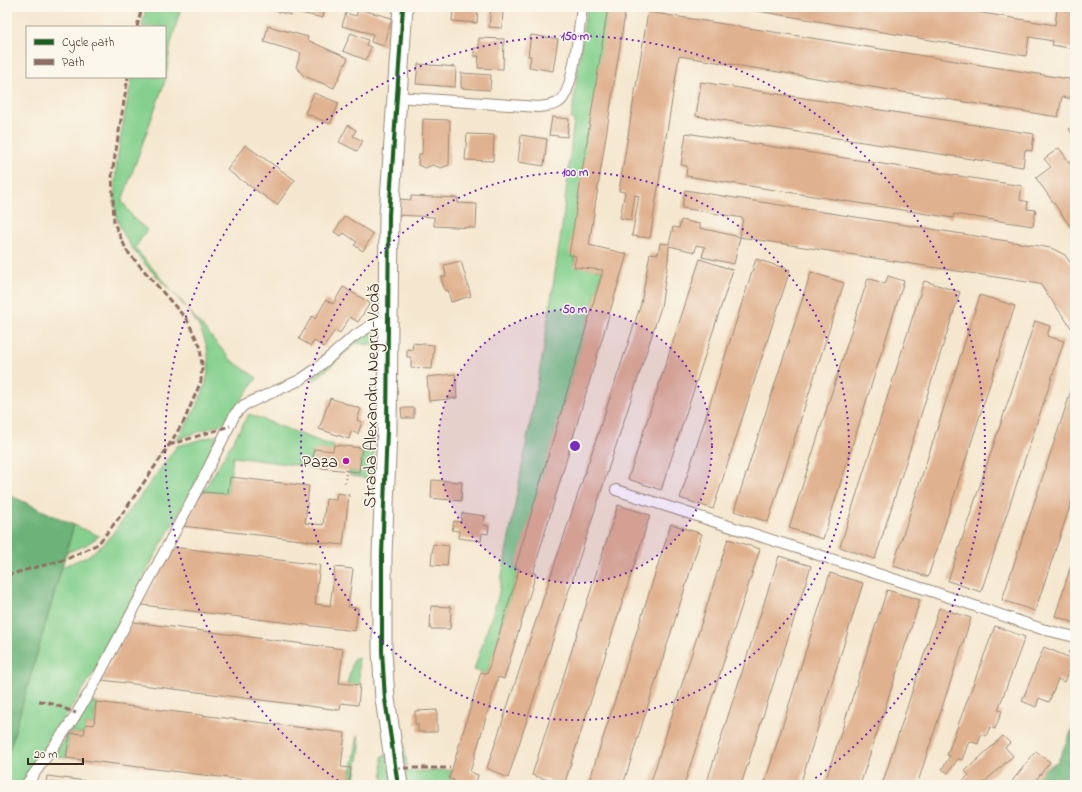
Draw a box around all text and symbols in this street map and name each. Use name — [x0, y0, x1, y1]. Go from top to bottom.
legend — [26, 26, 166, 78]
text: 150 m — [561, 28, 590, 46]
text: Cycle path — [62, 34, 114, 53]
text: Path — [62, 54, 85, 72]
text: 100 m — [562, 164, 589, 182]
street label: Strada Alexandru Negru-Vodă — [358, 284, 389, 508]
text: 50 m — [563, 301, 588, 319]
centre of rings — [568, 439, 582, 453]
place label: Paza — [302, 450, 338, 476]
marker: Paza — [341, 456, 351, 466]
scale bar — [28, 740, 83, 766]
text: 20 m — [34, 746, 57, 764]

